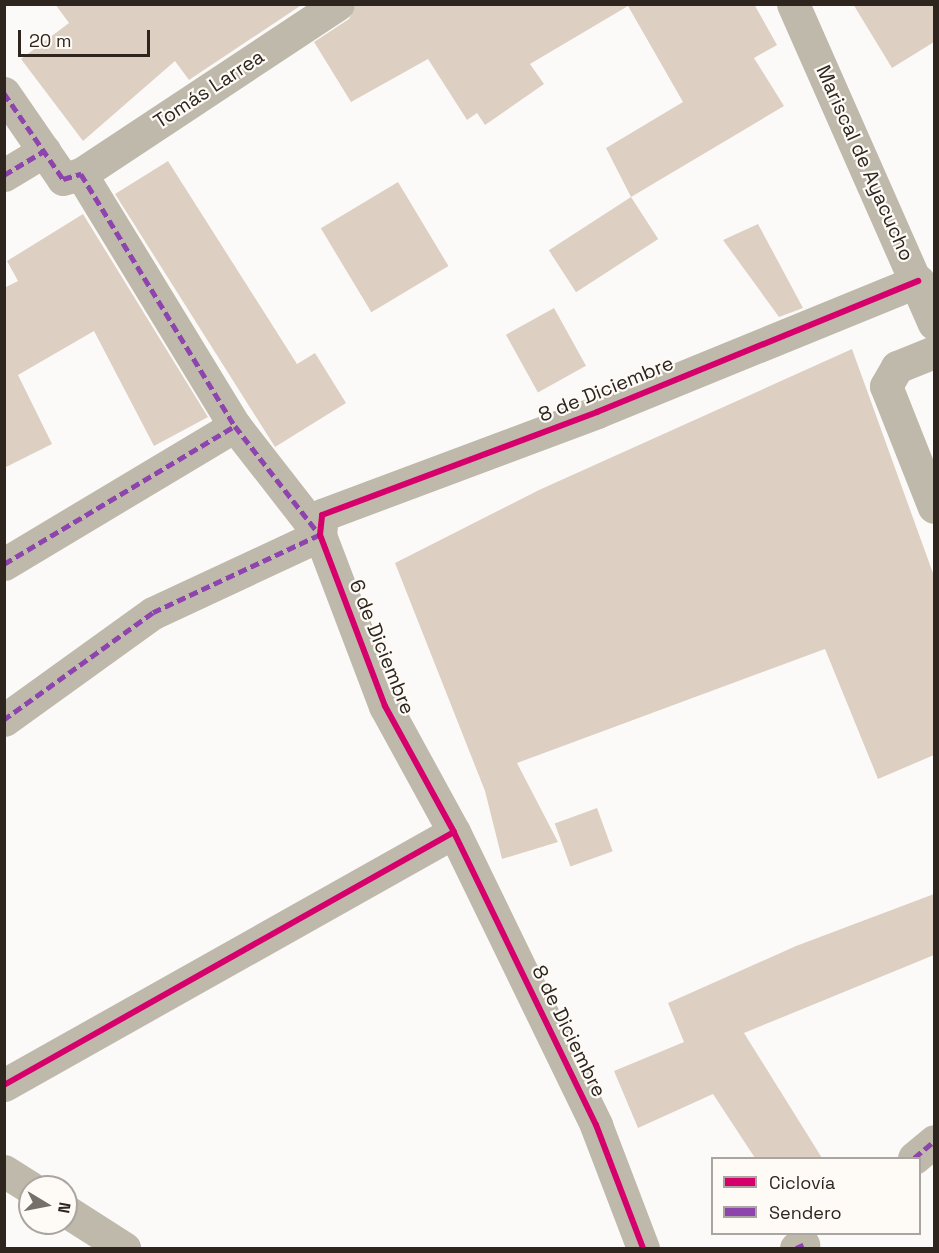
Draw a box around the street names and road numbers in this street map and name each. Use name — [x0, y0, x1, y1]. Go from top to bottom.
street label: Tomás Larrea — [149, 44, 269, 134]
street label: Mariscal de Ayacucho — [811, 61, 919, 265]
street label: 8 de Diciembre — [535, 351, 677, 427]
street label: 6 de Diciembre — [344, 576, 420, 718]
street label: 8 de Diciembre — [527, 961, 611, 1101]

